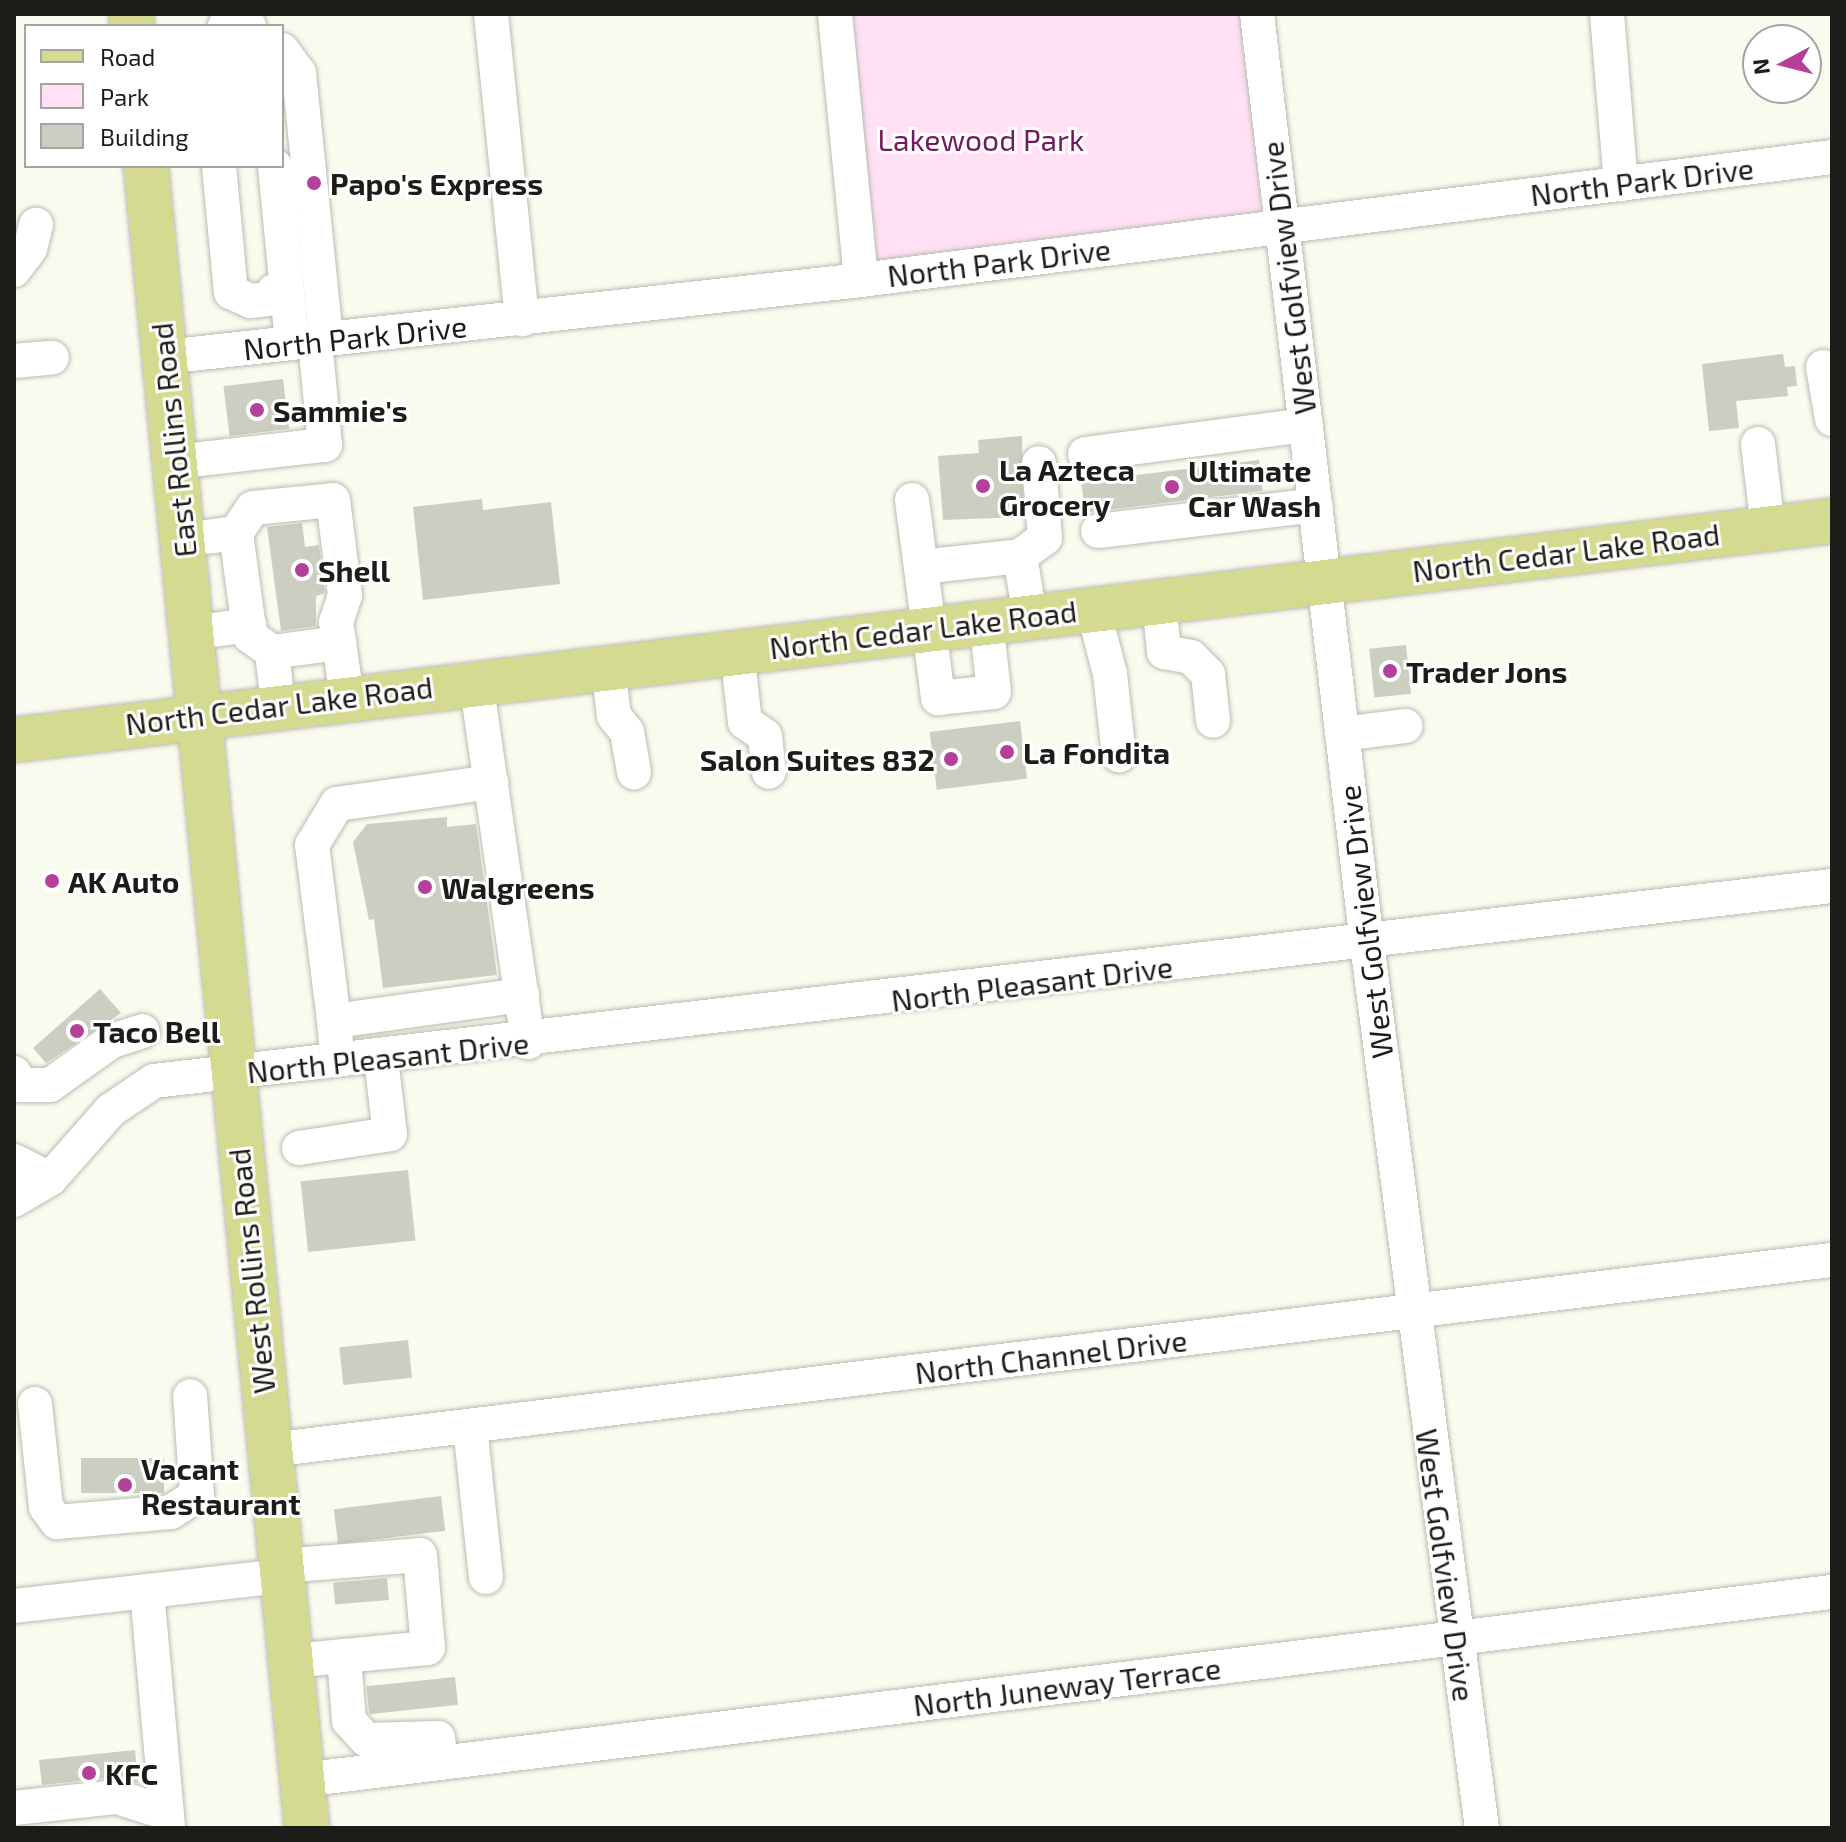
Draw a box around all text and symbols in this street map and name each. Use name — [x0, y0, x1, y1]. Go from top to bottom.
legend — [24, 24, 284, 168]
north arrow — [1742, 24, 1822, 104]
text: Road — [100, 42, 155, 71]
text: N — [1746, 57, 1774, 76]
text: Park — [100, 82, 149, 111]
park label: Lakewood Park — [878, 121, 1084, 157]
text: Building — [100, 122, 189, 151]
street label: West Golfview Drive — [1253, 139, 1323, 417]
street label: North Park Drive — [1528, 149, 1756, 213]
place label: Papo's Express — [330, 165, 543, 201]
marker: Papo's Express — [305, 174, 323, 192]
street label: North Park Drive — [885, 230, 1113, 294]
street label: North Park Drive — [241, 307, 469, 367]
street label: East Rollins Road — [143, 321, 203, 559]
place label: Sammie's — [273, 392, 408, 428]
marker: Sammie's — [248, 401, 266, 419]
place label: La Azteca Grocery — [999, 451, 1136, 522]
place label: Ultimate Car Wash — [1188, 452, 1322, 522]
marker: La Azteca Grocery — [974, 477, 992, 495]
marker: Ultimate Car Wash — [1163, 478, 1181, 496]
street label: North Cedar Lake Road — [1410, 515, 1722, 589]
place label: Shell — [318, 552, 390, 588]
marker: Shell — [293, 561, 311, 579]
street label: North Cedar Lake Road — [767, 592, 1079, 666]
place label: Trader Jons — [1406, 653, 1569, 689]
marker: Trader Jons — [1381, 662, 1399, 680]
street label: North Cedar Lake Road — [123, 668, 435, 742]
place label: La Fondita — [1023, 734, 1170, 770]
place label: Salon Suites 832 — [700, 741, 935, 777]
marker: La Fondita — [998, 743, 1016, 761]
marker: Salon Suites 832 — [942, 750, 960, 768]
street label: West Golfview Drive — [1330, 783, 1400, 1061]
place label: AK Auto — [68, 863, 180, 899]
place label: Walgreens — [441, 869, 595, 905]
marker: AK Auto — [43, 872, 61, 890]
marker: Walgreens — [416, 878, 434, 896]
street label: North Pleasant Drive — [889, 948, 1175, 1018]
place label: Taco Bell — [93, 1013, 221, 1049]
marker: Taco Bell — [68, 1022, 86, 1040]
street label: North Pleasant Drive — [245, 1024, 531, 1090]
street label: West Rollins Road — [220, 1147, 282, 1395]
street label: North Channel Drive — [913, 1321, 1189, 1391]
street label: West Golfview Drive — [1409, 1426, 1483, 1704]
place label: Vacant Restaurant — [141, 1450, 300, 1520]
marker: Vacant Restaurant — [116, 1476, 134, 1494]
street label: North Juneway Terrace — [910, 1649, 1224, 1723]
place label: KFC — [105, 1755, 158, 1791]
marker: KFC — [80, 1764, 98, 1782]

